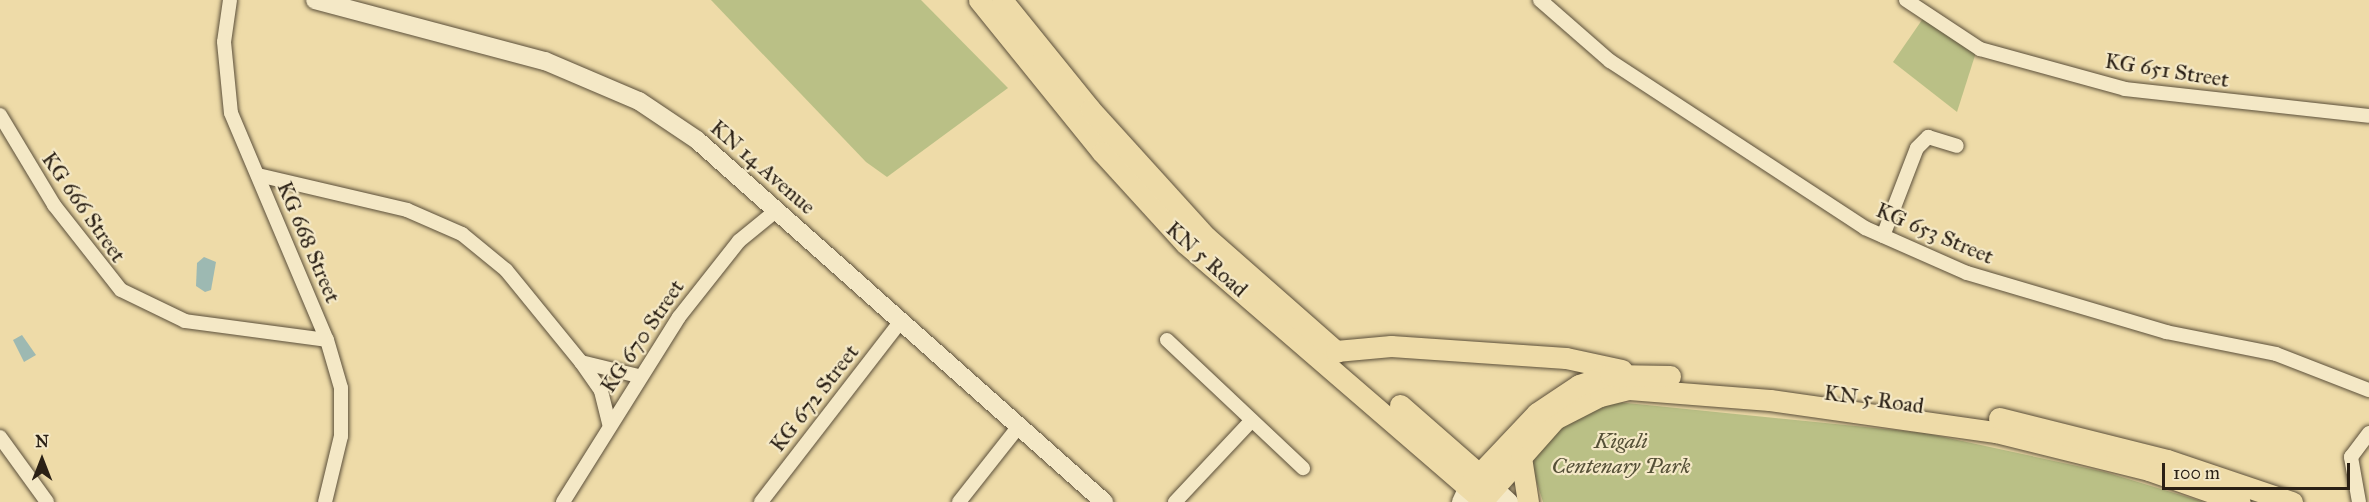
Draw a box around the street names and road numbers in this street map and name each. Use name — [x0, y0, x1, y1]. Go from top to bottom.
street label: KG 651 Street — [2103, 47, 2231, 93]
street label: KN 14 Avenue — [705, 114, 821, 220]
street label: KG 666 Street — [36, 147, 132, 267]
street label: KG 668 Street — [272, 177, 346, 307]
street label: KG 653 Street — [1872, 196, 1998, 270]
street label: KN 5 Road — [1161, 215, 1253, 303]
street label: KG 670 Street — [594, 274, 690, 398]
street label: KG 672 Street — [764, 339, 864, 457]
street label: KN 5 Road — [1822, 379, 1926, 419]

